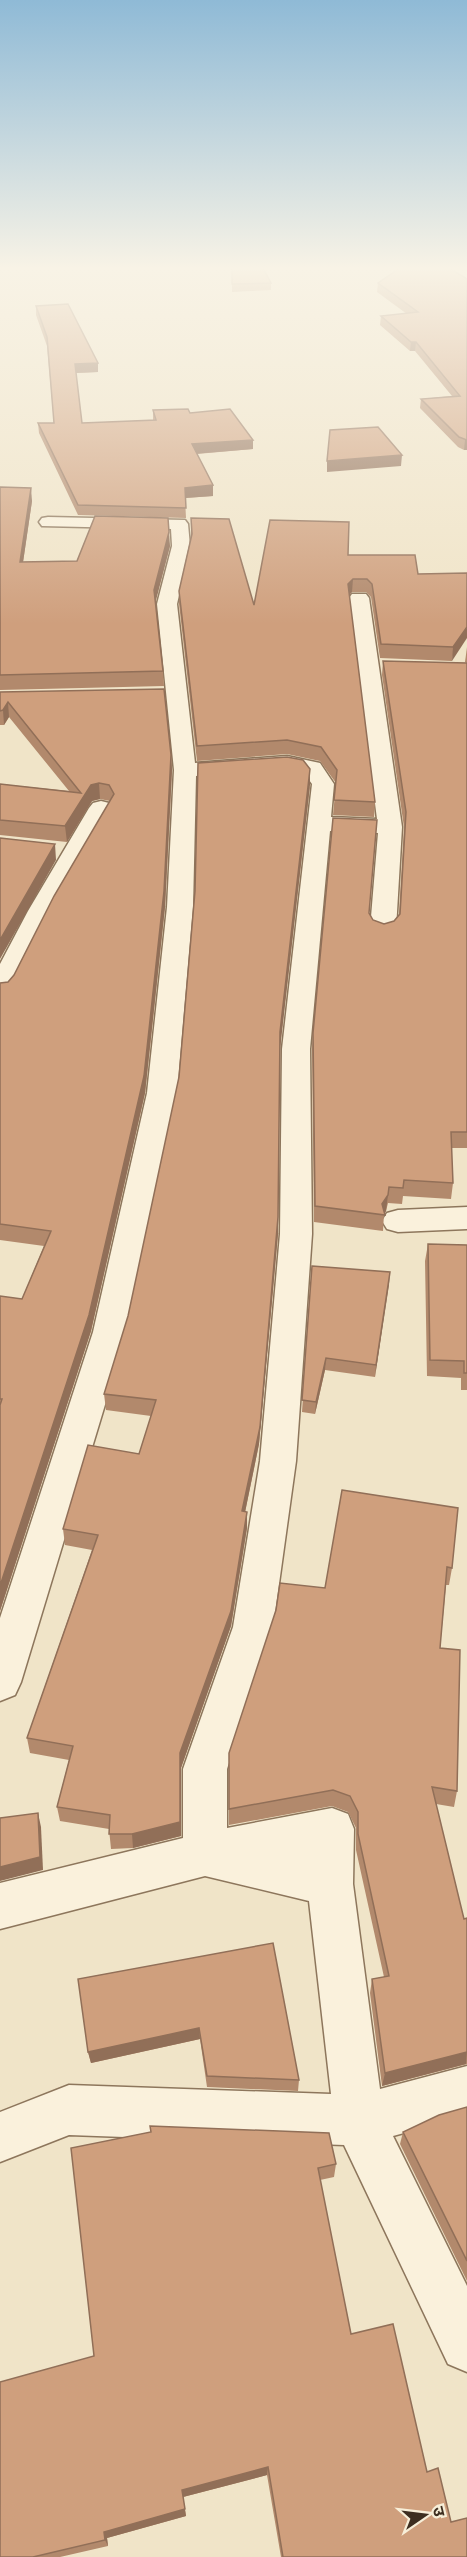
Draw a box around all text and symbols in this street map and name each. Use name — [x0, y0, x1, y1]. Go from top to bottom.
north arrow — [395, 2485, 455, 2545]
text: उ — [429, 2504, 452, 2519]

